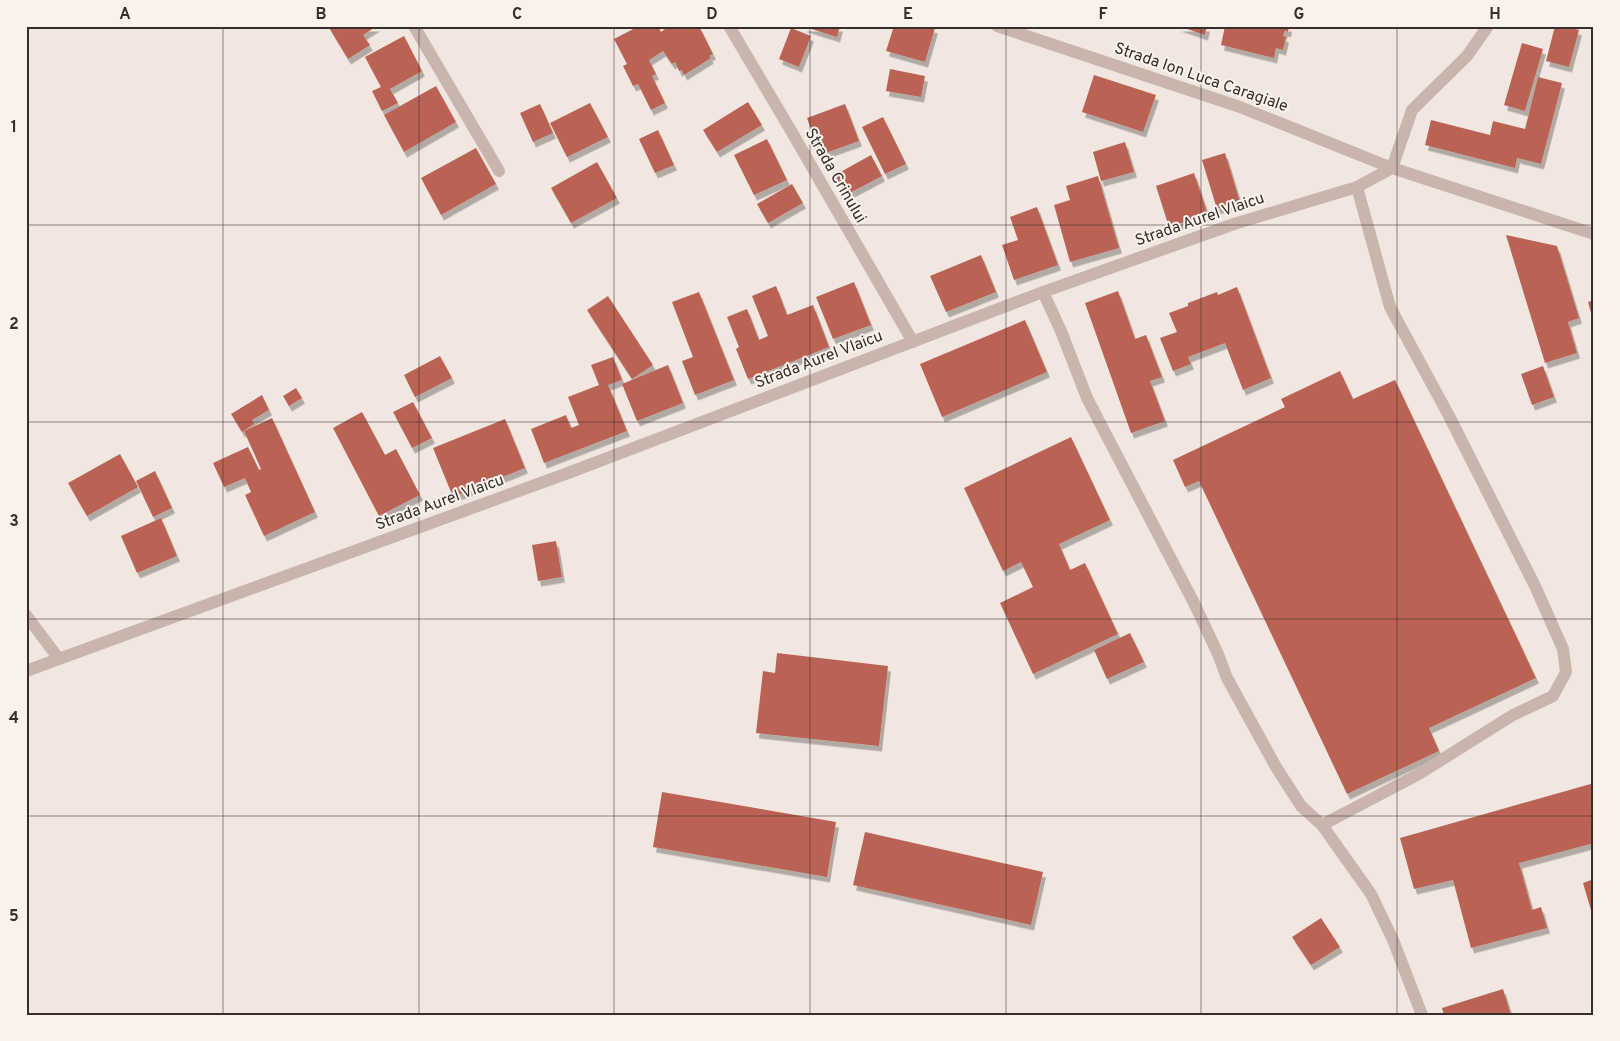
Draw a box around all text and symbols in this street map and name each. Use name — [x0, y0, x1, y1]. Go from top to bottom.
text: A — [119, 5, 131, 25]
text: B — [315, 5, 327, 25]
text: C — [512, 5, 522, 25]
text: D — [706, 5, 718, 25]
text: E — [903, 5, 913, 25]
text: F — [1098, 5, 1108, 25]
text: G — [1294, 5, 1304, 25]
text: H — [1489, 5, 1501, 25]
street label: Strada Ion Luca Caragiale — [1111, 39, 1291, 117]
text: 1 — [11, 118, 17, 138]
street label: Strada Crinului — [800, 125, 870, 227]
street label: Strada Aurel Vlaicu — [1133, 188, 1267, 252]
text: 2 — [9, 315, 19, 335]
street label: Strada Aurel Vlaicu — [752, 326, 886, 394]
street label: Strada Aurel Vlaicu — [373, 470, 507, 536]
text: 3 — [9, 512, 19, 532]
text: 4 — [9, 709, 19, 729]
text: 5 — [9, 907, 19, 927]

